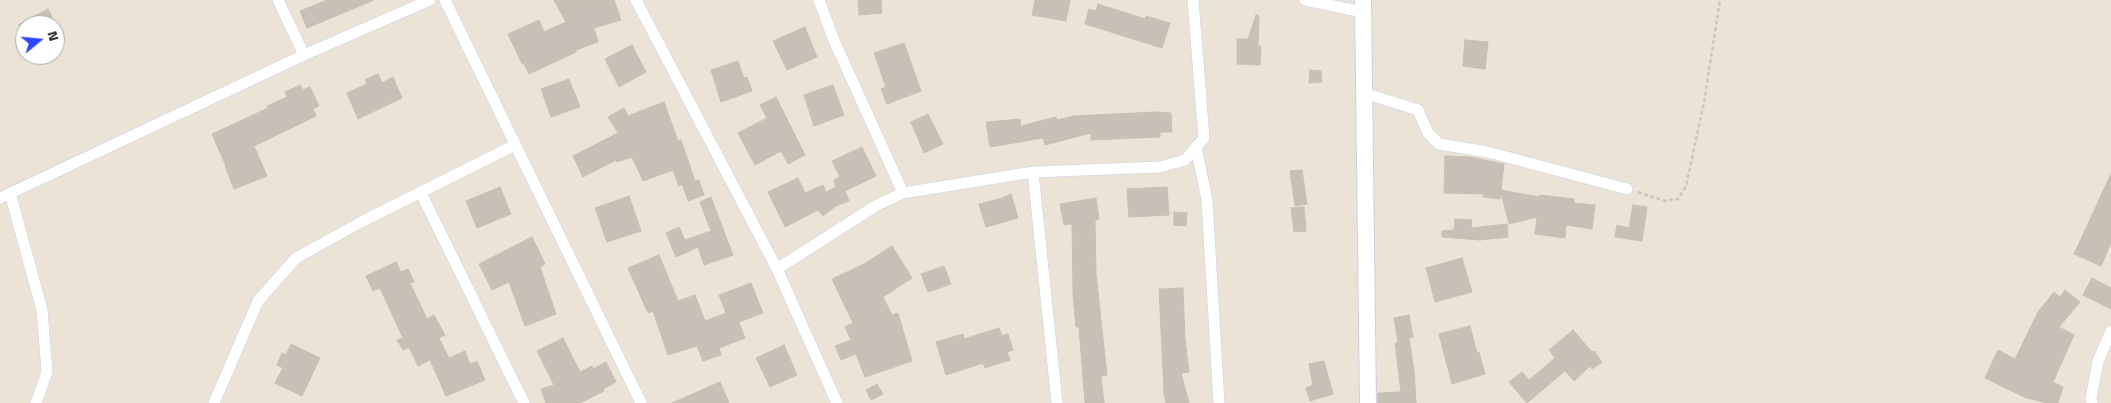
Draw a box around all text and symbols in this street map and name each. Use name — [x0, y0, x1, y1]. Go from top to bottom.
north arrow — [15, 15, 65, 65]
text: N — [42, 28, 65, 43]

